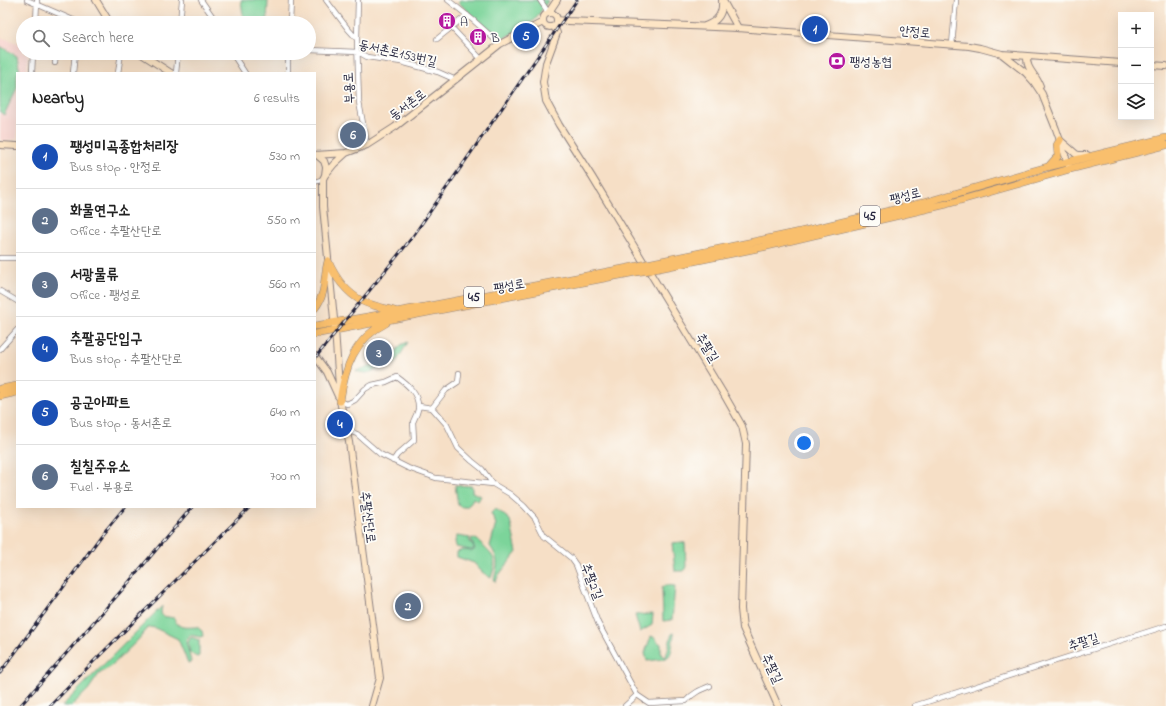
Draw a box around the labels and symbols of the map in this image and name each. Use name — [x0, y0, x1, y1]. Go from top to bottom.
building icon: A — [437, 11, 457, 31]
place label: A — [460, 13, 468, 32]
pin: 1 — [802, 14, 828, 44]
pin: 5 — [513, 21, 539, 51]
street label: 안정로 — [898, 22, 931, 43]
building icon: B — [468, 27, 488, 47]
place label: B — [490, 29, 500, 48]
street label: 동서촌로153번길 — [357, 35, 439, 72]
bank icon: 팽성농협 — [827, 51, 847, 71]
place label: 팽성농협 — [850, 53, 892, 72]
street label: 부용로 — [339, 72, 360, 104]
street label: 동서촌로 — [385, 85, 430, 125]
pin: 6 — [340, 120, 366, 150]
street label: 팽성로 — [888, 183, 923, 209]
road number: 45 — [860, 206, 880, 226]
street label: 팽성로 — [492, 274, 526, 299]
road number: 45 — [464, 287, 484, 307]
street label: 추팔길 — [690, 329, 723, 366]
pin: 3 — [366, 338, 392, 368]
pin: 4 — [327, 409, 353, 439]
your location — [794, 433, 814, 453]
street label: 추팔산단로 — [355, 490, 380, 544]
street label: 추팔2길 — [576, 560, 608, 603]
pin: 2 — [395, 591, 421, 621]
street label: 추팔길 — [1066, 629, 1101, 656]
street label: 추팔길 — [756, 650, 787, 687]

